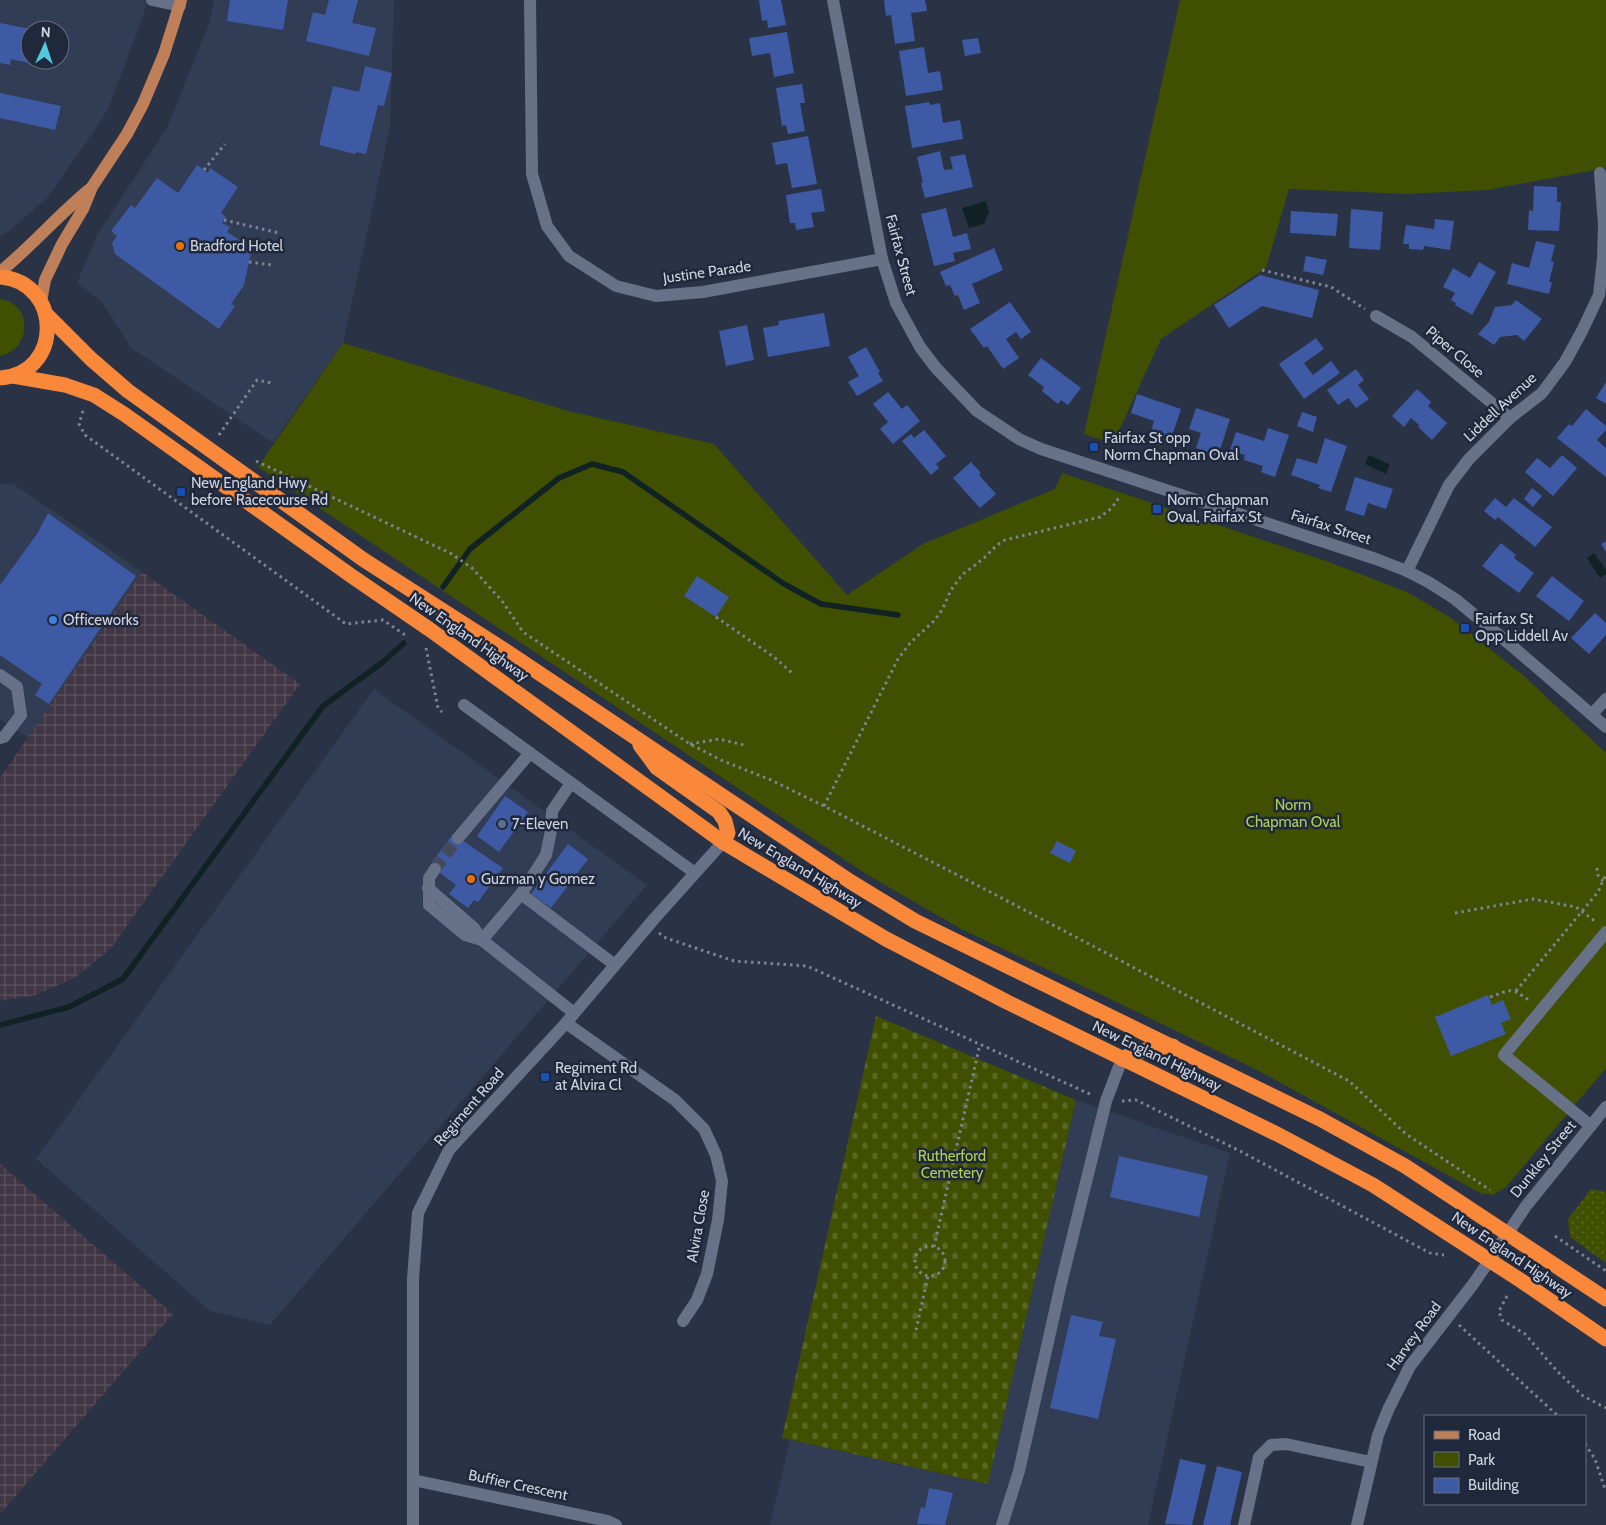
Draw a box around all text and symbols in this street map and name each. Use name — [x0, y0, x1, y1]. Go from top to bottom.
north arrow — [20, 20, 70, 70]
text: N — [40, 23, 51, 41]
street label: Fairfax Street — [882, 212, 920, 298]
place label: Bradford Hotel — [190, 237, 284, 255]
marker: Bradford Hotel — [174, 240, 186, 252]
street label: Justine Parade — [661, 257, 753, 287]
street label: Piper Close — [1422, 322, 1488, 382]
street label: Liddell Avenue — [1460, 368, 1540, 445]
place label: Fairfax St opp Norm Chapman Oval — [1104, 429, 1239, 464]
marker: Fairfax St opp Norm Chapman Oval — [1088, 441, 1100, 453]
place label: New England Hwy before Racecourse Rd — [191, 474, 328, 509]
marker: New England Hwy before Racecourse Rd — [175, 486, 187, 498]
place label: Norm Chapman Oval, Fairfax St — [1167, 491, 1269, 526]
marker: Norm Chapman Oval, Fairfax St — [1151, 503, 1163, 515]
street label: Fairfax Street — [1289, 506, 1373, 548]
street label: New England Highway — [406, 589, 532, 685]
place label: Fairfax St Opp Liddell Av — [1475, 610, 1569, 645]
place label: Officeworks — [63, 611, 139, 629]
marker: Officeworks — [47, 614, 59, 626]
marker: Fairfax St Opp Liddell Av — [1459, 622, 1471, 634]
park label: Norm Chapman Oval — [1246, 796, 1341, 831]
place label: 7-Eleven — [512, 815, 568, 833]
marker: 7-Eleven — [496, 818, 508, 830]
street label: New England Highway — [735, 824, 866, 912]
place label: Guzman y Gomez — [481, 870, 595, 888]
marker: Guzman y Gomez — [465, 873, 477, 885]
street label: New England Highway — [1089, 1017, 1225, 1095]
place label: Regiment Rd at Alvira Cl — [555, 1059, 637, 1094]
street label: Regiment Road — [430, 1064, 508, 1150]
marker: Regiment Rd at Alvira Cl — [539, 1071, 551, 1083]
street label: Dunkley Street — [1506, 1117, 1580, 1201]
park label: Rutherford Cemetery — [918, 1147, 986, 1182]
street label: Alvira Close — [683, 1188, 713, 1264]
street label: New England Highway — [1448, 1208, 1576, 1302]
street label: Harvey Road — [1383, 1298, 1445, 1374]
legend — [1424, 1415, 1586, 1505]
text: Road — [1468, 1426, 1501, 1444]
text: Park — [1468, 1451, 1495, 1469]
street label: Buffier Crescent — [467, 1466, 569, 1504]
text: Building — [1468, 1476, 1519, 1494]

